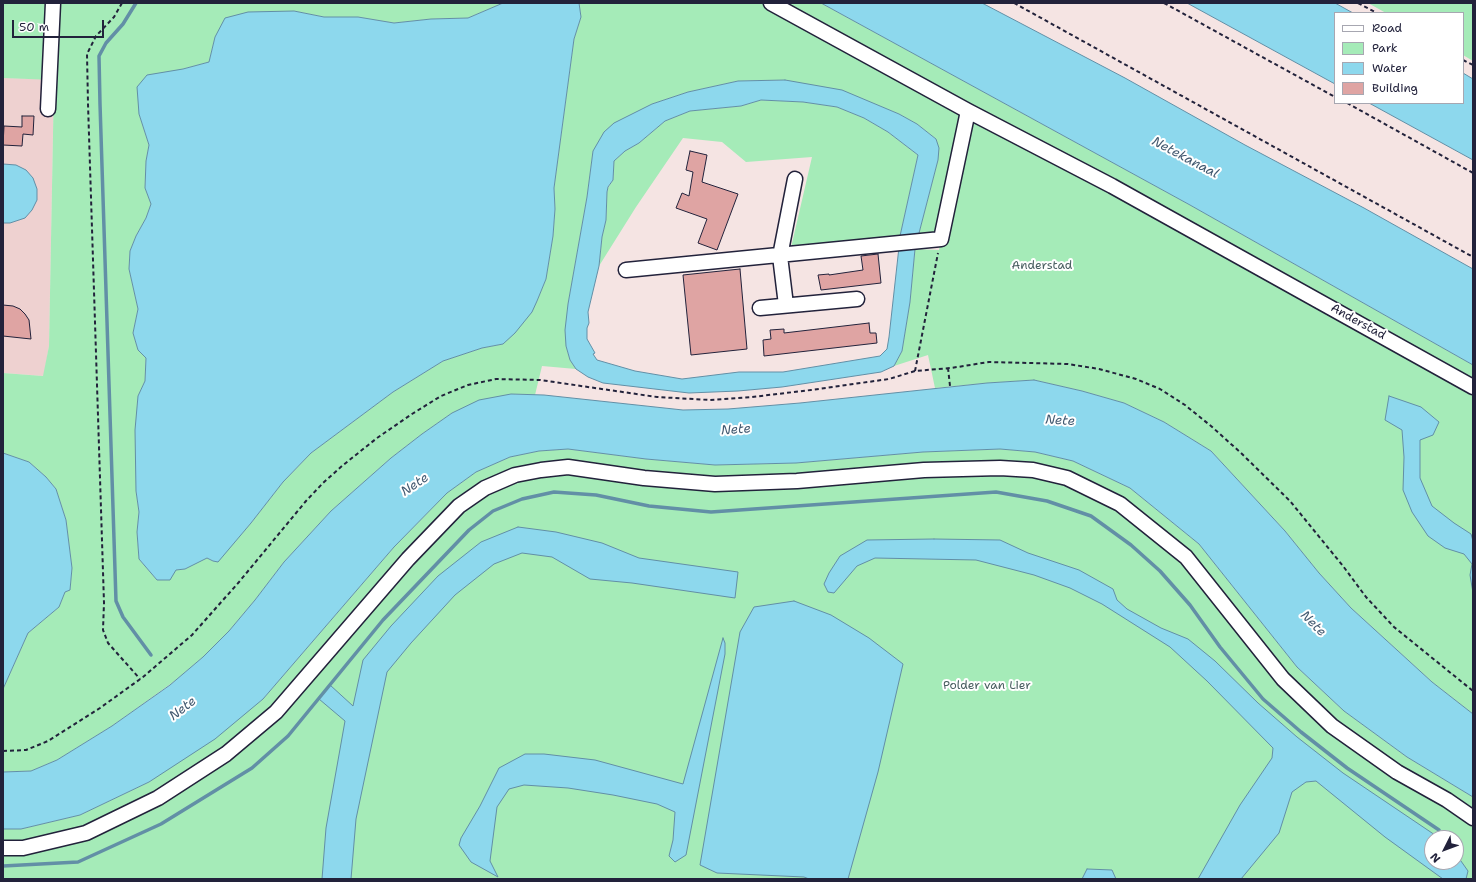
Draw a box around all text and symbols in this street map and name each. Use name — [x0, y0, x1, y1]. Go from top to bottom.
scale bar — [14, 12, 106, 38]
legend — [1334, 12, 1464, 104]
text: 50 m — [19, 19, 49, 35]
text: Road — [1372, 20, 1402, 36]
text: Park — [1372, 40, 1398, 56]
text: Water — [1372, 60, 1407, 76]
text: Building — [1372, 80, 1418, 96]
water label: Netekanaal — [1149, 134, 1221, 182]
park label: Anderstad — [1012, 259, 1072, 273]
street label: Anderstad — [1328, 301, 1388, 343]
water label: Nete — [1045, 412, 1075, 430]
water label: Nete — [721, 421, 751, 439]
water label: Nete — [398, 470, 432, 500]
water label: Nete — [1297, 608, 1329, 640]
park label: Polder van Lier — [943, 679, 1031, 693]
water label: Nete — [166, 694, 200, 724]
north arrow — [1424, 830, 1464, 870]
text: N — [1427, 849, 1444, 866]

